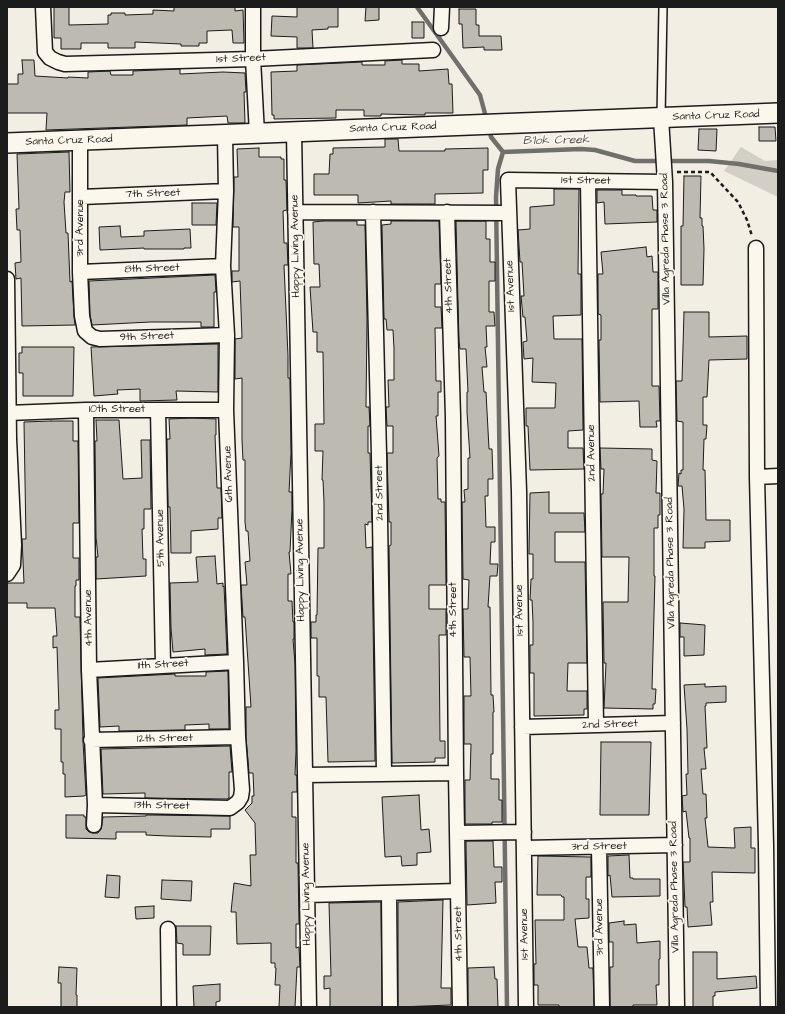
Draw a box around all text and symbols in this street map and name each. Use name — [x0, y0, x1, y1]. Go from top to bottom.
street label: 1st Street — [216, 52, 266, 66]
street label: Santa Cruz Road — [672, 108, 760, 124]
street label: Santa Cruz Road — [349, 120, 437, 136]
street label: Santa Cruz Road — [25, 133, 113, 149]
water label: B'lok Creek — [522, 133, 590, 149]
street label: Villa Agreda Phase 3 Road — [658, 173, 674, 305]
street label: 1st Street — [561, 174, 611, 188]
street label: 7th Street — [125, 186, 181, 202]
street label: Happy Living Avenue — [289, 194, 303, 298]
street label: 3rd Avenue — [74, 199, 88, 257]
street label: 4th Street — [441, 258, 457, 314]
street label: 1st Avenue — [504, 260, 518, 312]
street label: 8th Street — [124, 261, 180, 277]
street label: 9th Street — [120, 329, 174, 345]
street label: 10th Street — [89, 403, 145, 417]
street label: 2nd Avenue — [585, 424, 599, 482]
street label: 6th Avenue — [221, 445, 237, 503]
street label: 2nd Street — [373, 465, 387, 521]
street label: Villa Agreda Phase 3 Road — [663, 497, 679, 629]
street label: 5th Avenue — [154, 509, 168, 567]
street label: Happy Living Avenue — [294, 518, 308, 622]
street label: 4th Street — [447, 582, 461, 638]
street label: 1st Avenue — [513, 584, 527, 636]
street label: 4th Avenue — [82, 589, 96, 647]
street label: 11th Street — [137, 657, 189, 673]
street label: 2nd Street — [582, 717, 638, 733]
street label: 12th Street — [137, 732, 193, 746]
street label: 13th Street — [134, 799, 190, 813]
street label: Villa Agreda Phase 3 Road — [667, 821, 683, 953]
street label: 3rd Street — [571, 840, 627, 854]
street label: Happy Living Avenue — [300, 842, 314, 946]
street label: 3rd Avenue — [593, 898, 607, 956]
street label: 4th Street — [452, 906, 466, 962]
street label: 1st Avenue — [518, 908, 532, 960]

